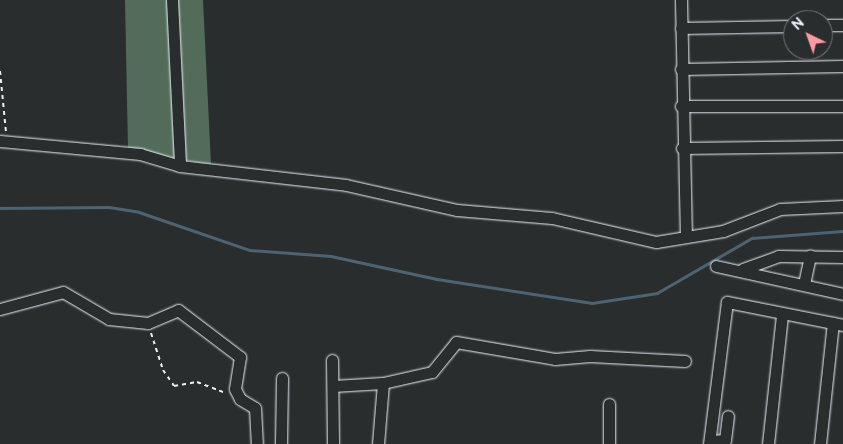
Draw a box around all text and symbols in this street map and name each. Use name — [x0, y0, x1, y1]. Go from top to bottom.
north arrow — [783, 10, 833, 60]
text: N — [789, 14, 808, 34]

